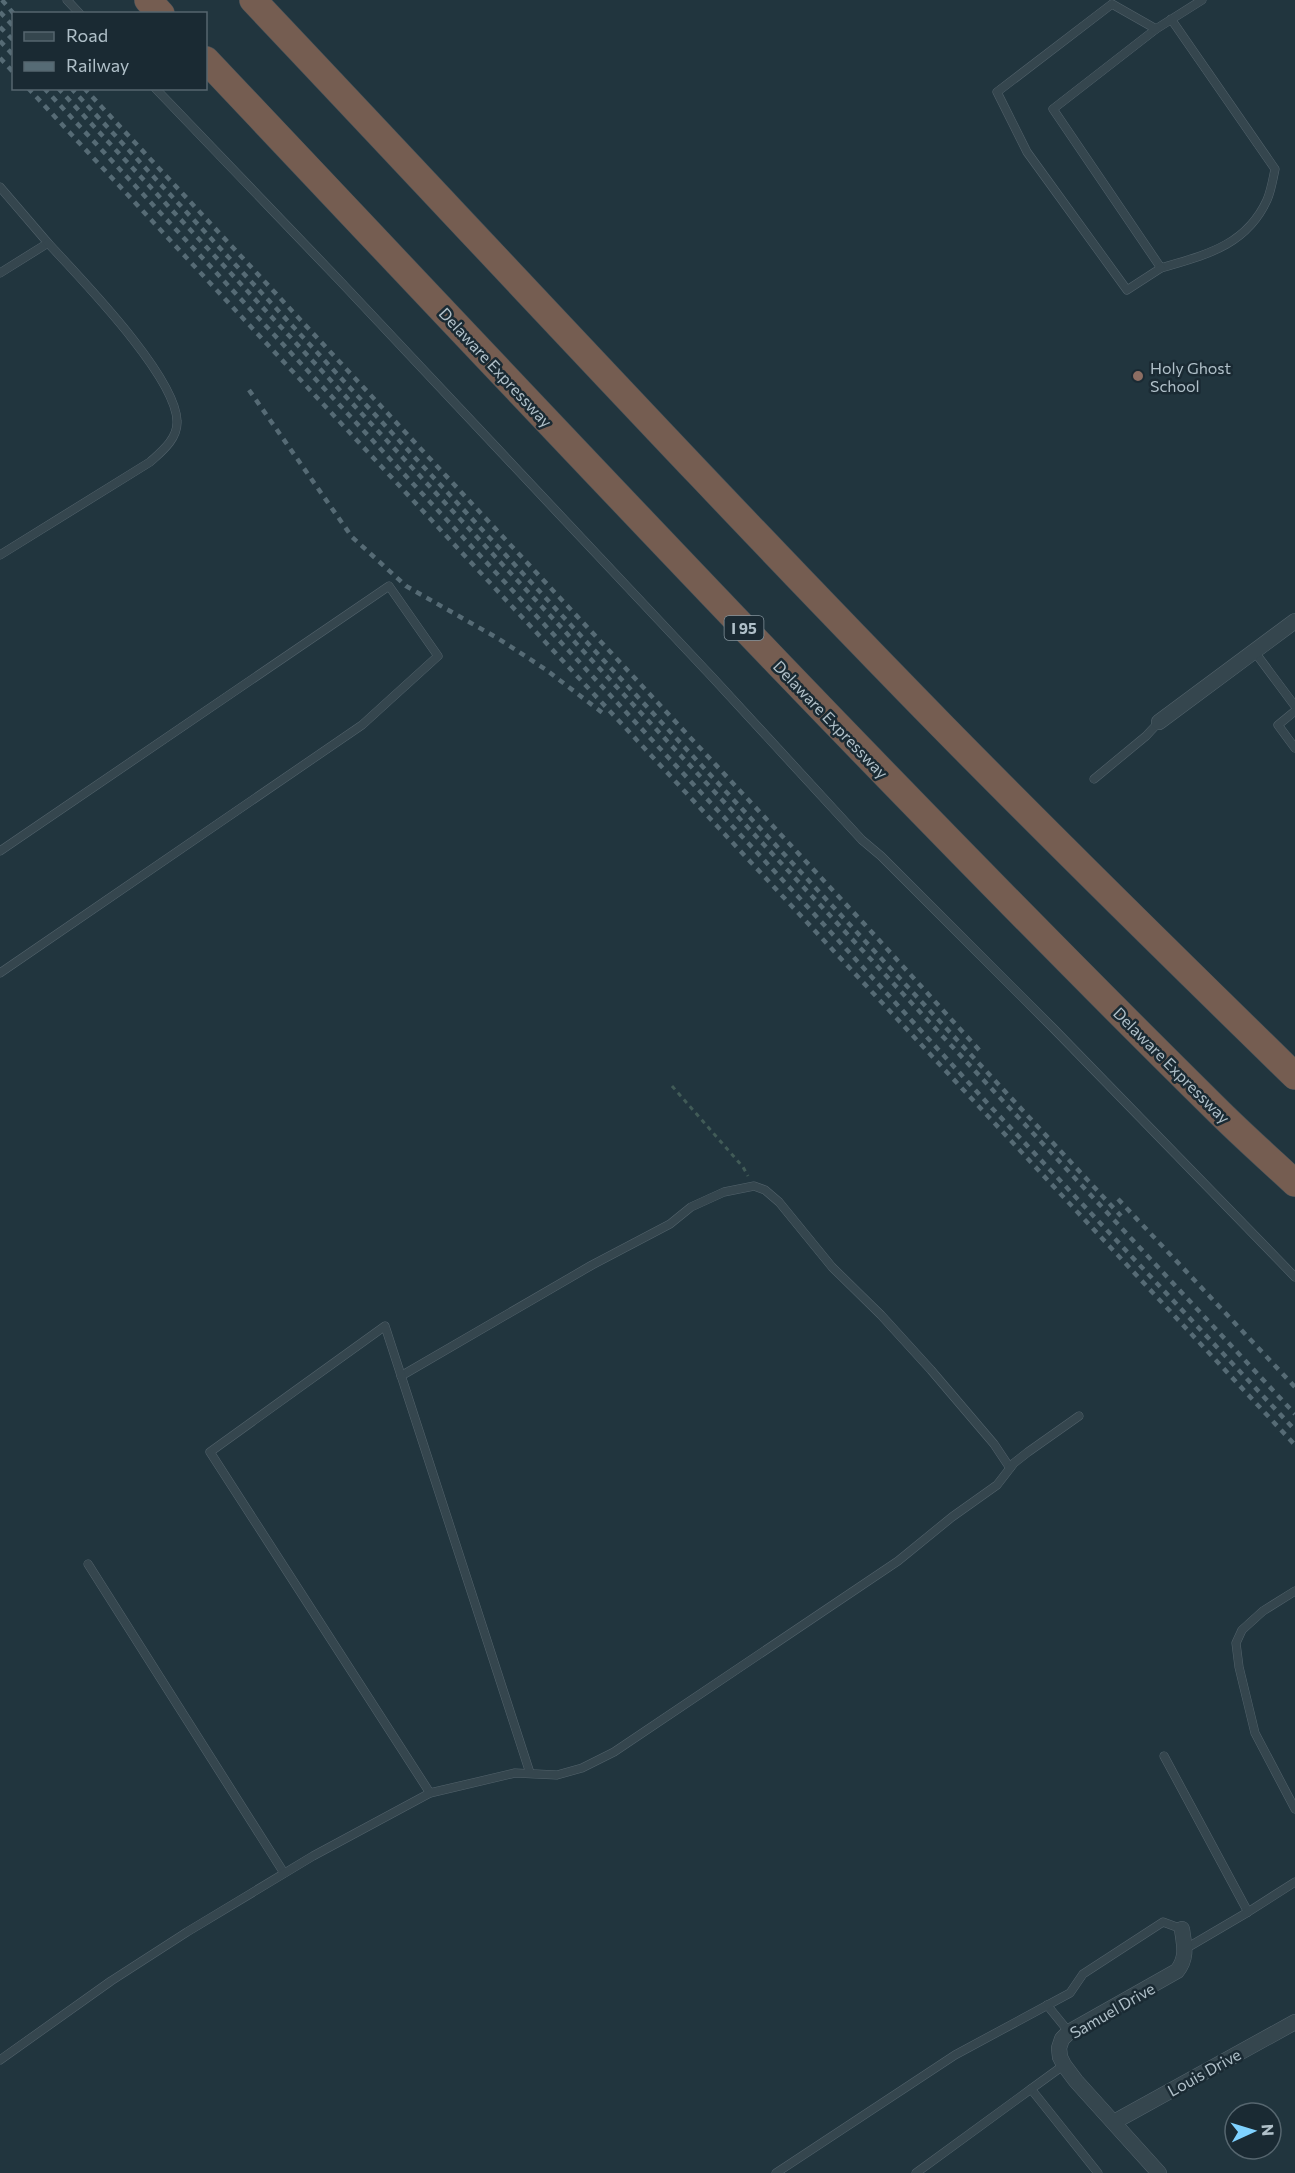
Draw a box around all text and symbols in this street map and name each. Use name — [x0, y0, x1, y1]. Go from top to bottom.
legend — [12, 12, 207, 90]
text: Road — [66, 24, 108, 46]
text: Railway — [66, 54, 129, 76]
street label: Delaware Expressway — [436, 303, 556, 431]
place label: Holy Ghost School — [1150, 358, 1231, 395]
marker: Holy Ghost School — [1131, 369, 1145, 383]
road number: I 95 — [724, 616, 764, 640]
street label: Delaware Expressway — [770, 656, 892, 782]
street label: Delaware Expressway — [1110, 1003, 1234, 1127]
street label: Samuel Drive — [1066, 1978, 1158, 2042]
street label: Louis Drive — [1164, 2044, 1244, 2100]
north arrow — [1223, 2101, 1283, 2161]
text: N — [1259, 2123, 1278, 2137]

